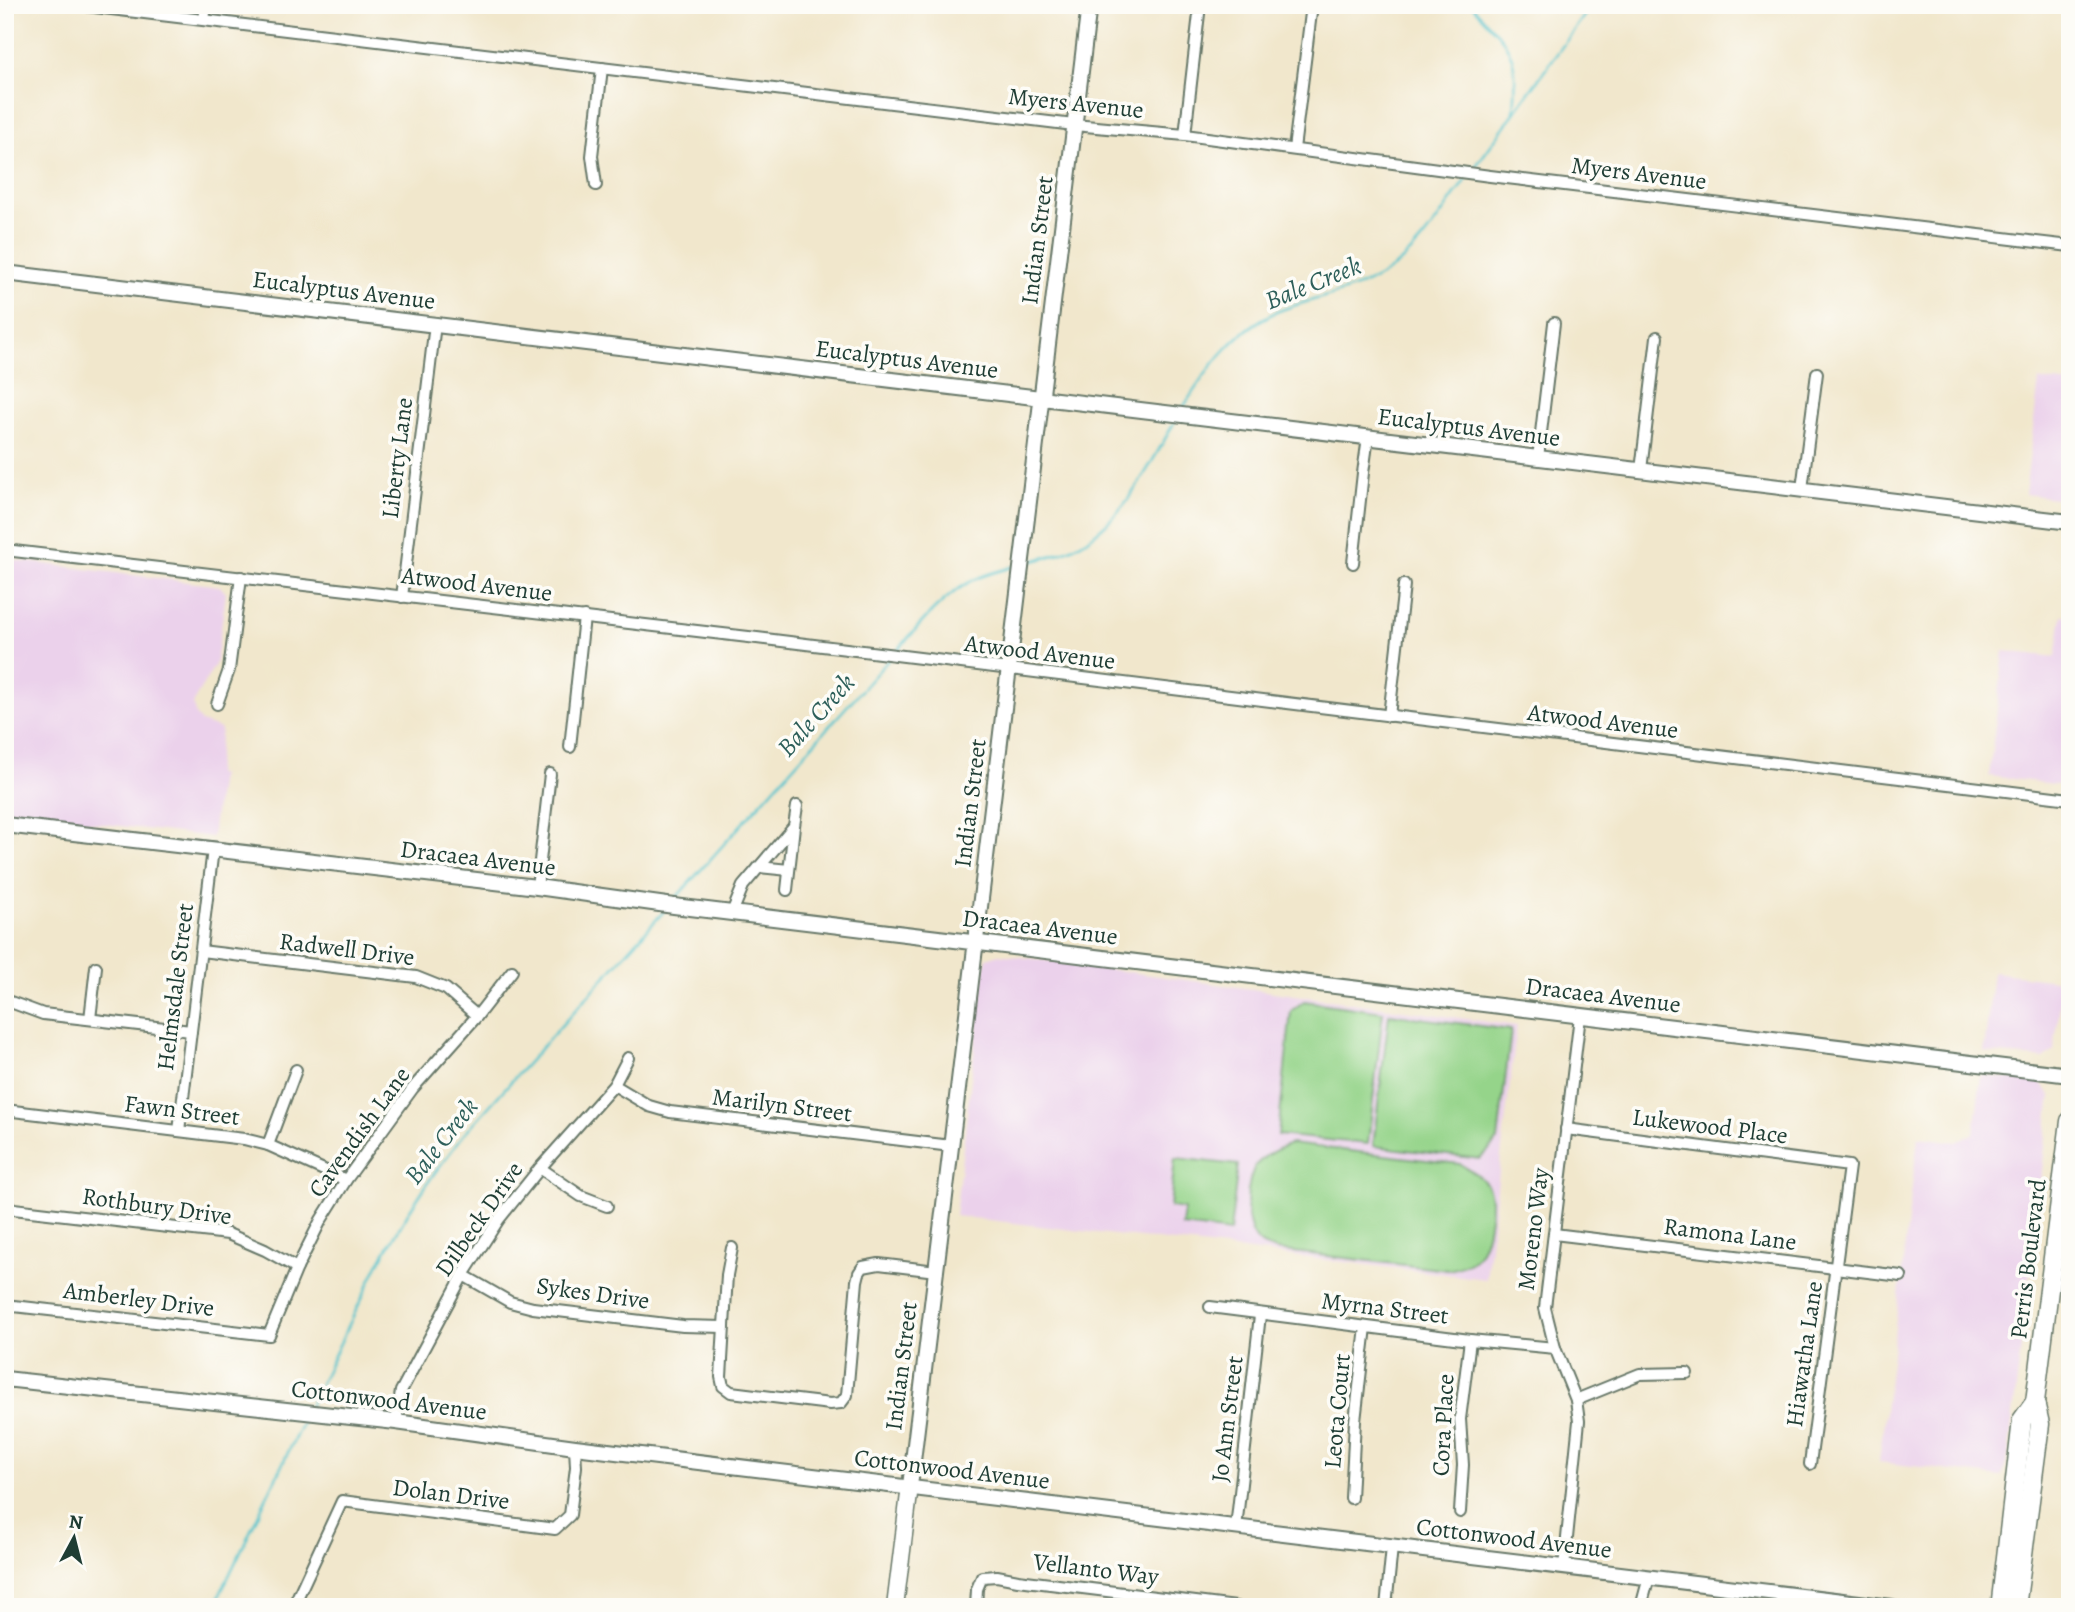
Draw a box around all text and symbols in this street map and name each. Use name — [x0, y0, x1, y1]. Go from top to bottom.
street label: Myers Avenue — [1007, 80, 1145, 126]
street label: Myers Avenue — [1570, 149, 1708, 197]
street label: Indian Street — [1013, 174, 1061, 306]
water label: Bale Creek — [1260, 248, 1366, 318]
street label: Eucalyptus Avenue — [251, 263, 437, 317]
street label: Eucalyptus Avenue — [814, 332, 1000, 386]
street label: Liberty Lane — [374, 396, 420, 520]
street label: Eucalyptus Avenue — [1376, 400, 1562, 454]
street label: Atwood Avenue — [399, 559, 554, 609]
street label: Atwood Avenue — [962, 627, 1117, 677]
water label: Bale Creek — [769, 666, 863, 764]
street label: Atwood Avenue — [1525, 696, 1680, 746]
street label: Indian Street — [946, 737, 994, 869]
street label: Dracaea Avenue — [398, 833, 558, 883]
street label: Helmsdale Street — [149, 901, 201, 1072]
street label: Dracaea Avenue — [960, 902, 1120, 952]
street label: Radwell Drive — [278, 925, 416, 973]
street label: Dracaea Avenue — [1523, 970, 1683, 1020]
street label: Cavendish Lane — [301, 1060, 417, 1204]
street label: Marilyn Street — [710, 1081, 854, 1129]
street label: Fawn Street — [123, 1087, 242, 1133]
water label: Bale Creek — [396, 1090, 486, 1192]
street label: Lukewood Place — [1630, 1101, 1790, 1151]
street label: Dilbeck Drive — [428, 1155, 530, 1283]
street label: Moreno Way — [1510, 1166, 1556, 1292]
street label: Perris Boulevard — [2002, 1177, 2054, 1341]
street label: Rothbury Drive — [80, 1180, 234, 1232]
street label: Ramona Lane — [1662, 1210, 1798, 1258]
street label: Sykes Drive — [535, 1269, 651, 1317]
street label: Amberley Drive — [61, 1274, 216, 1324]
street label: Hiawatha Lane — [1778, 1279, 1830, 1429]
street label: Myrna Street — [1320, 1284, 1450, 1332]
street label: Indian Street — [877, 1300, 925, 1432]
street label: Leota Court — [1316, 1352, 1358, 1470]
street label: Jo Ann Street — [1203, 1354, 1251, 1484]
street label: Cottonwood Avenue — [290, 1372, 488, 1428]
street label: Cora Place — [1424, 1373, 1462, 1477]
street label: Cottonwood Avenue — [853, 1441, 1051, 1497]
street label: Dolan Drive — [391, 1471, 511, 1517]
north arrow — [38, 1504, 108, 1574]
text: N — [67, 1508, 85, 1536]
street label: Cottonwood Avenue — [1415, 1510, 1613, 1566]
street label: Vellanto Way — [1030, 1545, 1161, 1593]

